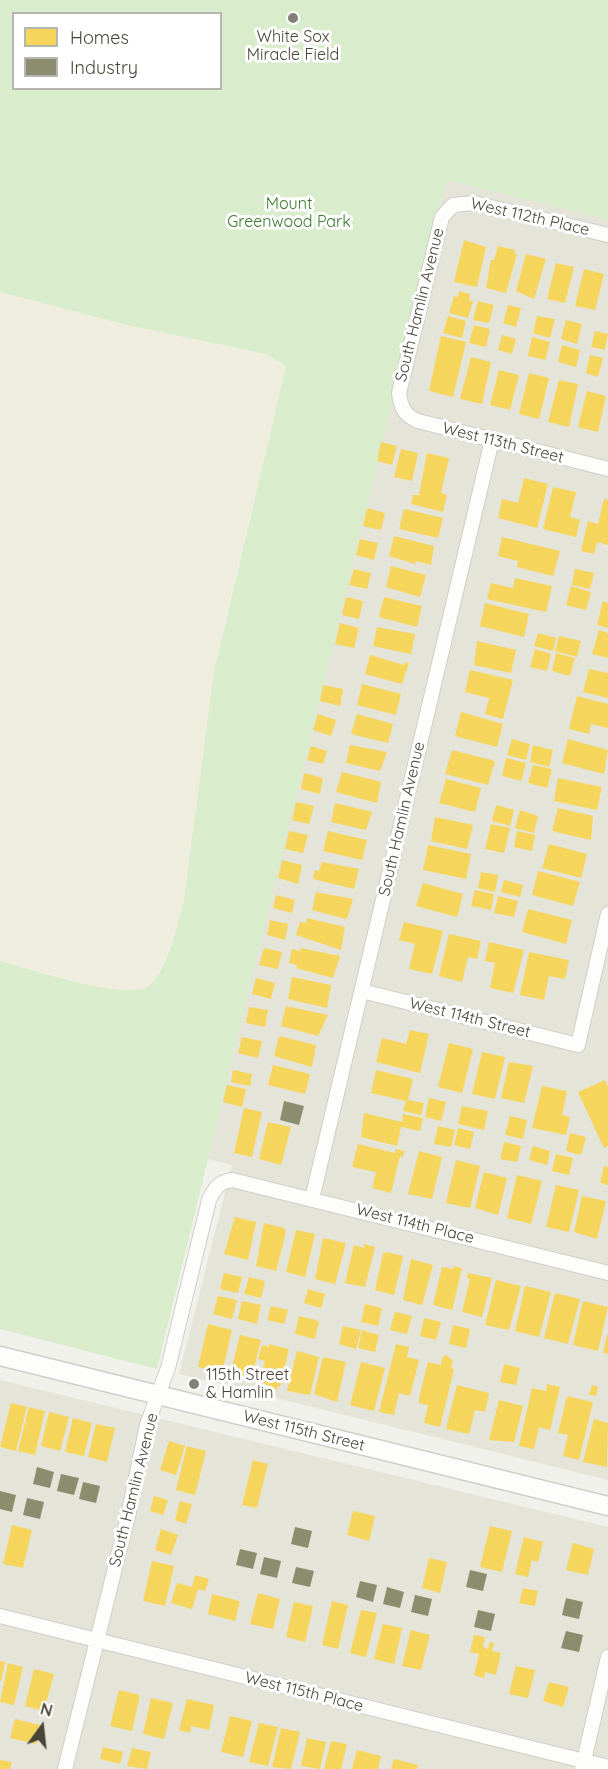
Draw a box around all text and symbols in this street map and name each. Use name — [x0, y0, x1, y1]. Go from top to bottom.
marker: White Sox Miracle Field — [286, 11, 300, 25]
legend — [12, 12, 222, 90]
text: Homes — [70, 26, 129, 49]
place label: White Sox Miracle Field — [247, 27, 339, 65]
text: Industry — [70, 56, 138, 79]
park label: Mount Greenwood Park — [227, 194, 351, 232]
street label: West 112th Place — [469, 194, 591, 240]
street label: South Hamlin Avenue — [392, 226, 448, 384]
street label: West 113th Street — [440, 419, 566, 467]
street label: South Hamlin Avenue — [375, 740, 429, 898]
street label: West 114th Street — [407, 994, 533, 1042]
street label: West 114th Place — [354, 1200, 476, 1248]
place label: 115th Street & Hamlin — [206, 1365, 289, 1403]
marker: 115th Street & Hamlin — [187, 1377, 201, 1391]
street label: West 115th Street — [241, 1407, 367, 1455]
street label: South Hamlin Avenue — [106, 1411, 162, 1569]
street label: West 115th Place — [243, 1668, 365, 1716]
north arrow — [12, 1697, 72, 1757]
text: N — [38, 1698, 55, 1721]

